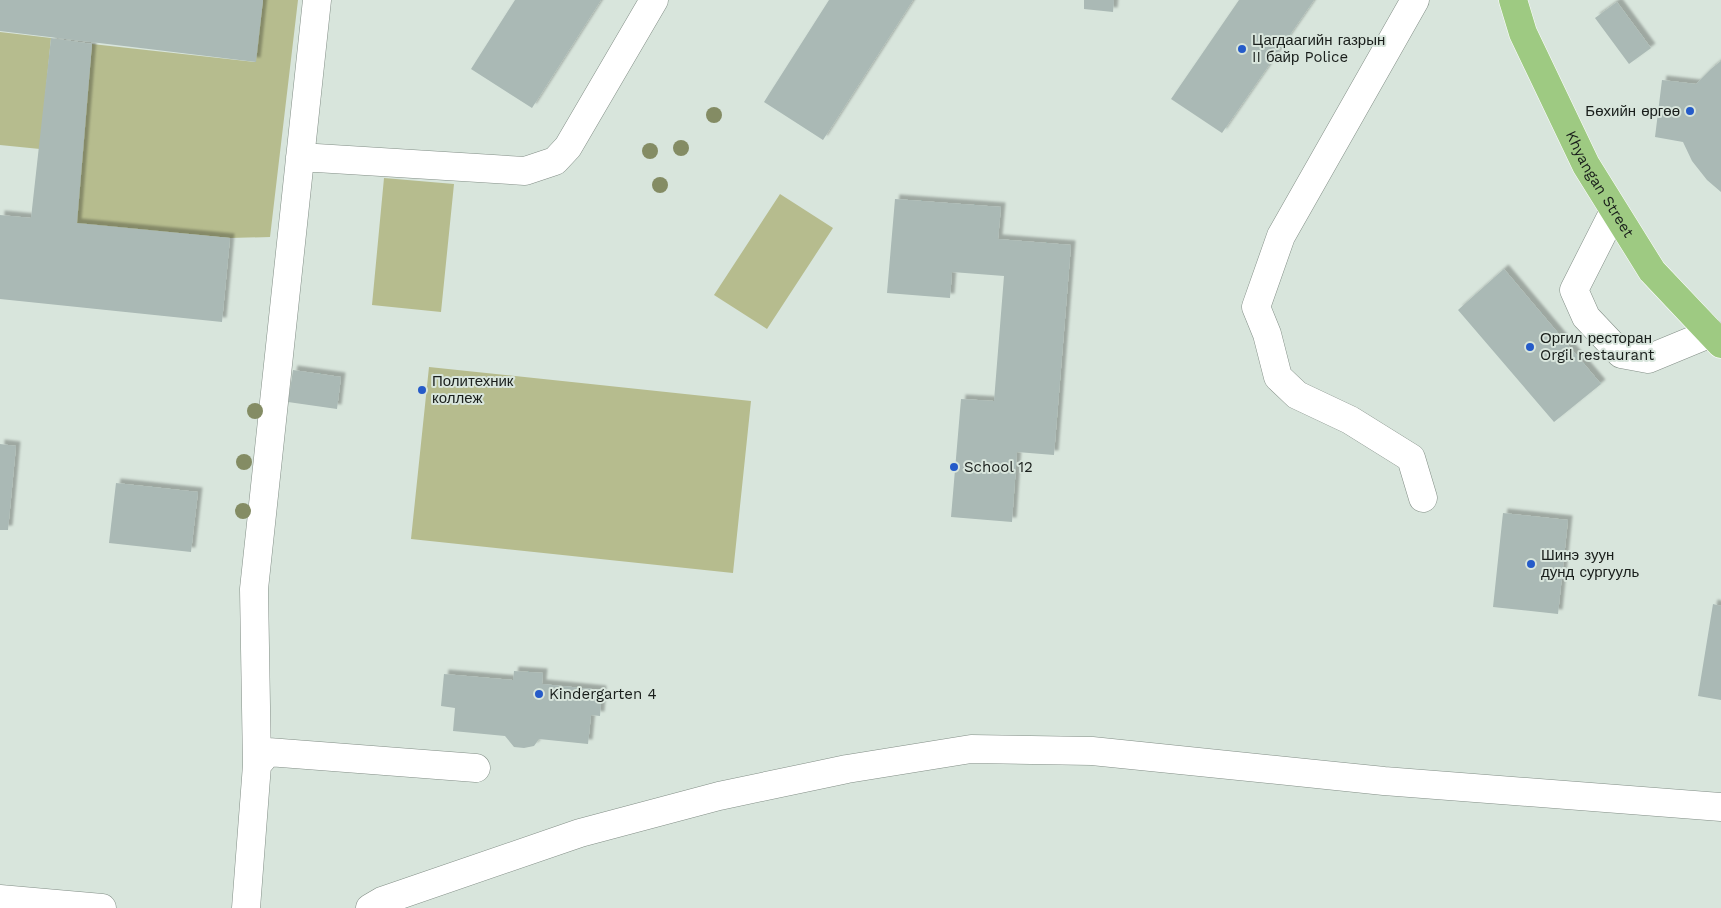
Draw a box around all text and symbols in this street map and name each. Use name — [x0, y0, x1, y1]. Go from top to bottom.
place label: Цагдаагийн газрын II байр Police — [1252, 31, 1385, 66]
marker: Цагдаагийн газрын II байр Police — [1236, 43, 1248, 55]
place label: Бөхийн өргөө — [1585, 102, 1680, 120]
marker: Бөхийн өргөө — [1684, 105, 1696, 117]
street label: Khyangan Street — [1562, 128, 1638, 241]
place label: Оргил ресторан Orgil restaurant — [1540, 329, 1655, 364]
marker: Оргил ресторан Orgil restaurant — [1524, 341, 1536, 353]
place label: Политехник коллеж — [432, 372, 514, 407]
marker: Политехник коллеж — [416, 384, 428, 396]
place label: School 12 — [964, 458, 1033, 476]
marker: School 12 — [948, 461, 960, 473]
place label: Шинэ зуун дунд сургууль — [1541, 546, 1639, 581]
marker: Шинэ зуун дунд сургууль — [1525, 558, 1537, 570]
place label: Kindergarten 4 — [549, 685, 657, 703]
marker: Kindergarten 4 — [533, 688, 545, 700]

